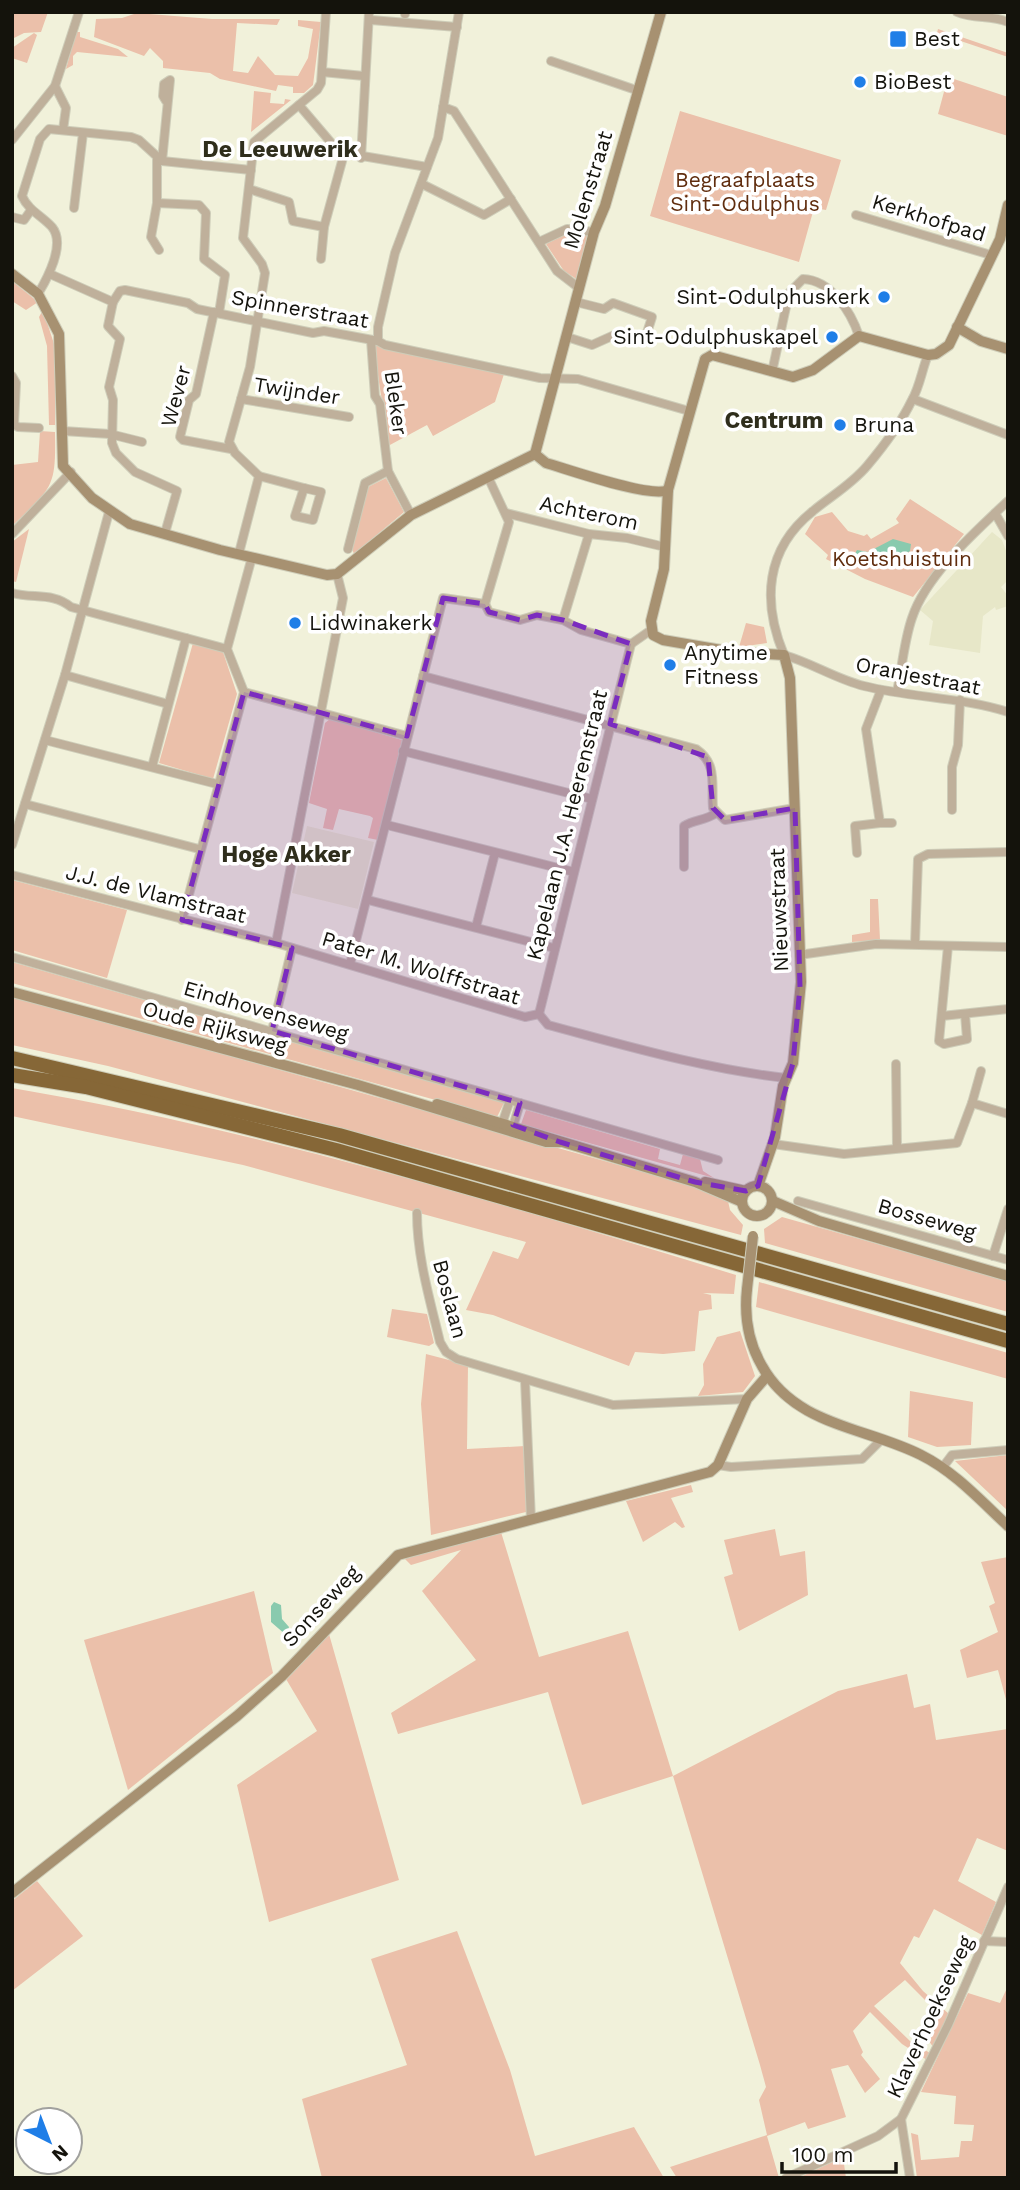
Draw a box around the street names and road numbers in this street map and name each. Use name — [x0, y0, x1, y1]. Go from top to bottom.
street label: Molenstraat — [558, 128, 617, 252]
street label: Kerkhofpad — [869, 188, 989, 247]
street label: Spinnerstraat — [230, 284, 371, 333]
street label: Wever — [155, 362, 196, 429]
street label: Bleker — [380, 369, 413, 437]
street label: Twijnder — [252, 371, 342, 410]
street label: Achterom — [538, 490, 641, 535]
street label: Oranjestraat — [853, 651, 983, 700]
street label: Kapelaan J.A. Heerenstraat — [521, 687, 612, 963]
street label: Nieuwstraat — [764, 848, 793, 972]
street label: J.J. de Vlamstraat — [63, 859, 249, 928]
street label: Pater M. Wolffstraat — [319, 925, 523, 1010]
street label: Eindhovenseweg — [181, 975, 352, 1046]
street label: Oude Rijksweg — [140, 995, 291, 1058]
street label: Bosseweg — [875, 1193, 980, 1245]
street label: Boslaan — [428, 1257, 473, 1341]
street label: Sonseweg — [277, 1559, 365, 1652]
street label: Klaverhoekseweg — [881, 1931, 978, 2102]

